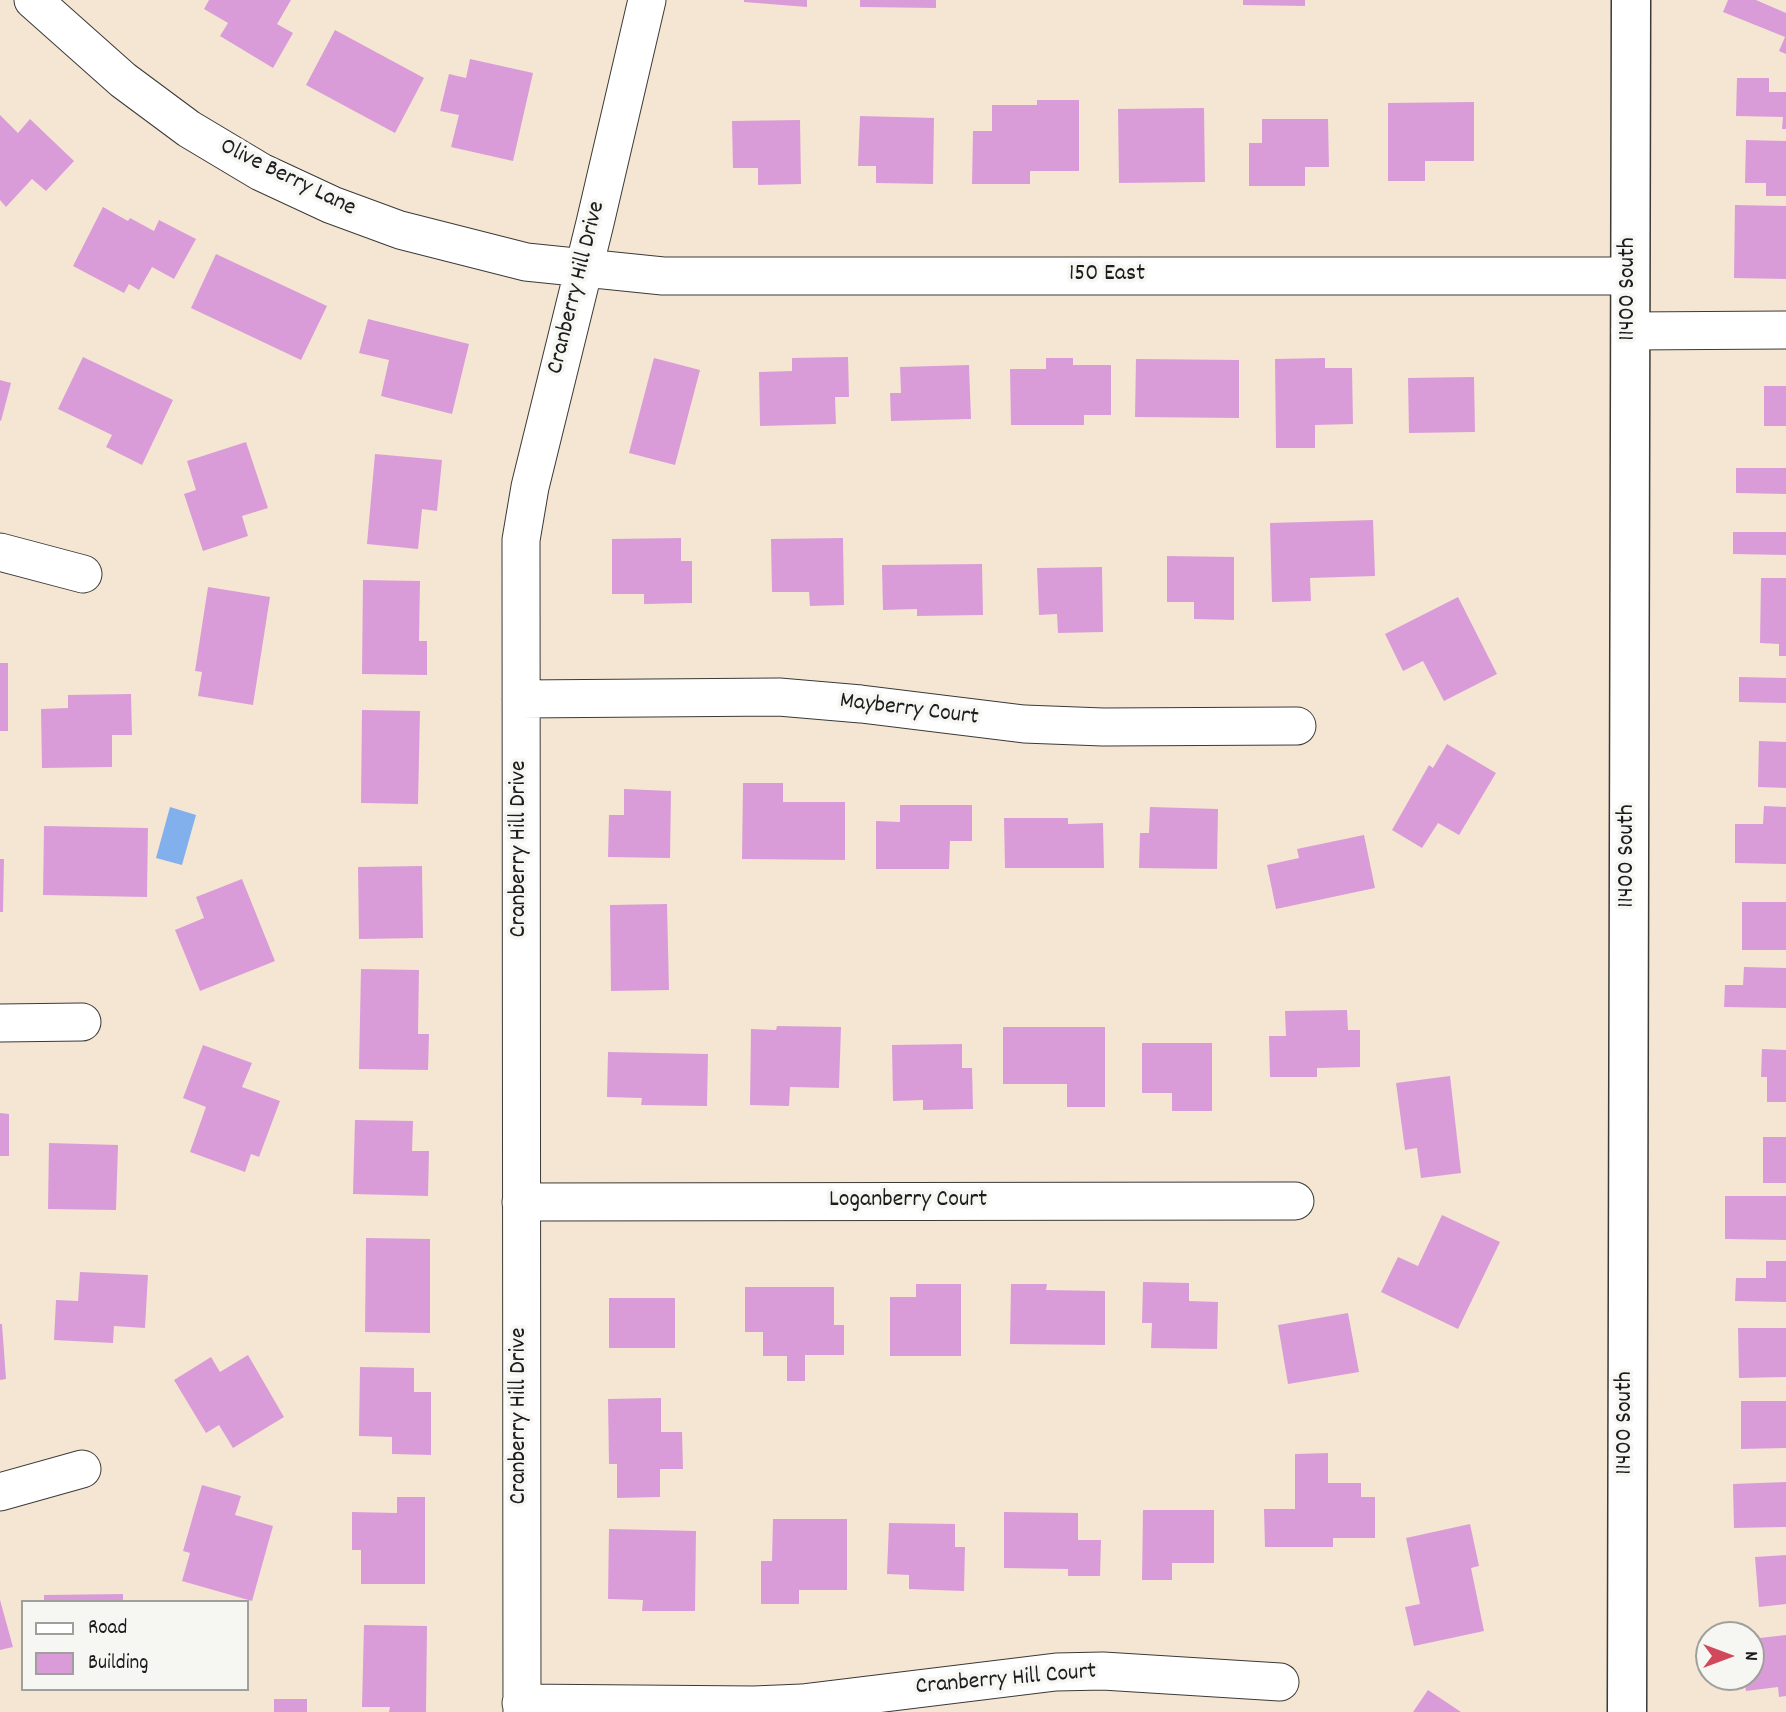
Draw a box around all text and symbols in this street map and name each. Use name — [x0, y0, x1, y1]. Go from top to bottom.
street label: Olive Berry Lane — [214, 134, 360, 224]
street label: Cranberry Hill Drive — [543, 199, 613, 377]
street label: 11400 South — [1616, 237, 1644, 341]
street label: 150 East — [1069, 262, 1145, 290]
street label: Mayberry Court — [838, 688, 980, 734]
street label: Cranberry Hill Drive — [507, 761, 535, 937]
street label: 11400 South — [1615, 804, 1643, 908]
street label: Loganberry Court — [829, 1188, 987, 1216]
street label: Cranberry Hill Drive — [507, 1328, 535, 1504]
street label: 11400 South — [1613, 1371, 1641, 1475]
legend — [21, 1600, 248, 1691]
text: Road — [88, 1614, 127, 1644]
north arrow — [1695, 1621, 1765, 1691]
text: Building — [88, 1649, 148, 1679]
text: N — [1736, 1651, 1763, 1661]
street label: Cranberry Hill Court — [914, 1659, 1098, 1703]

